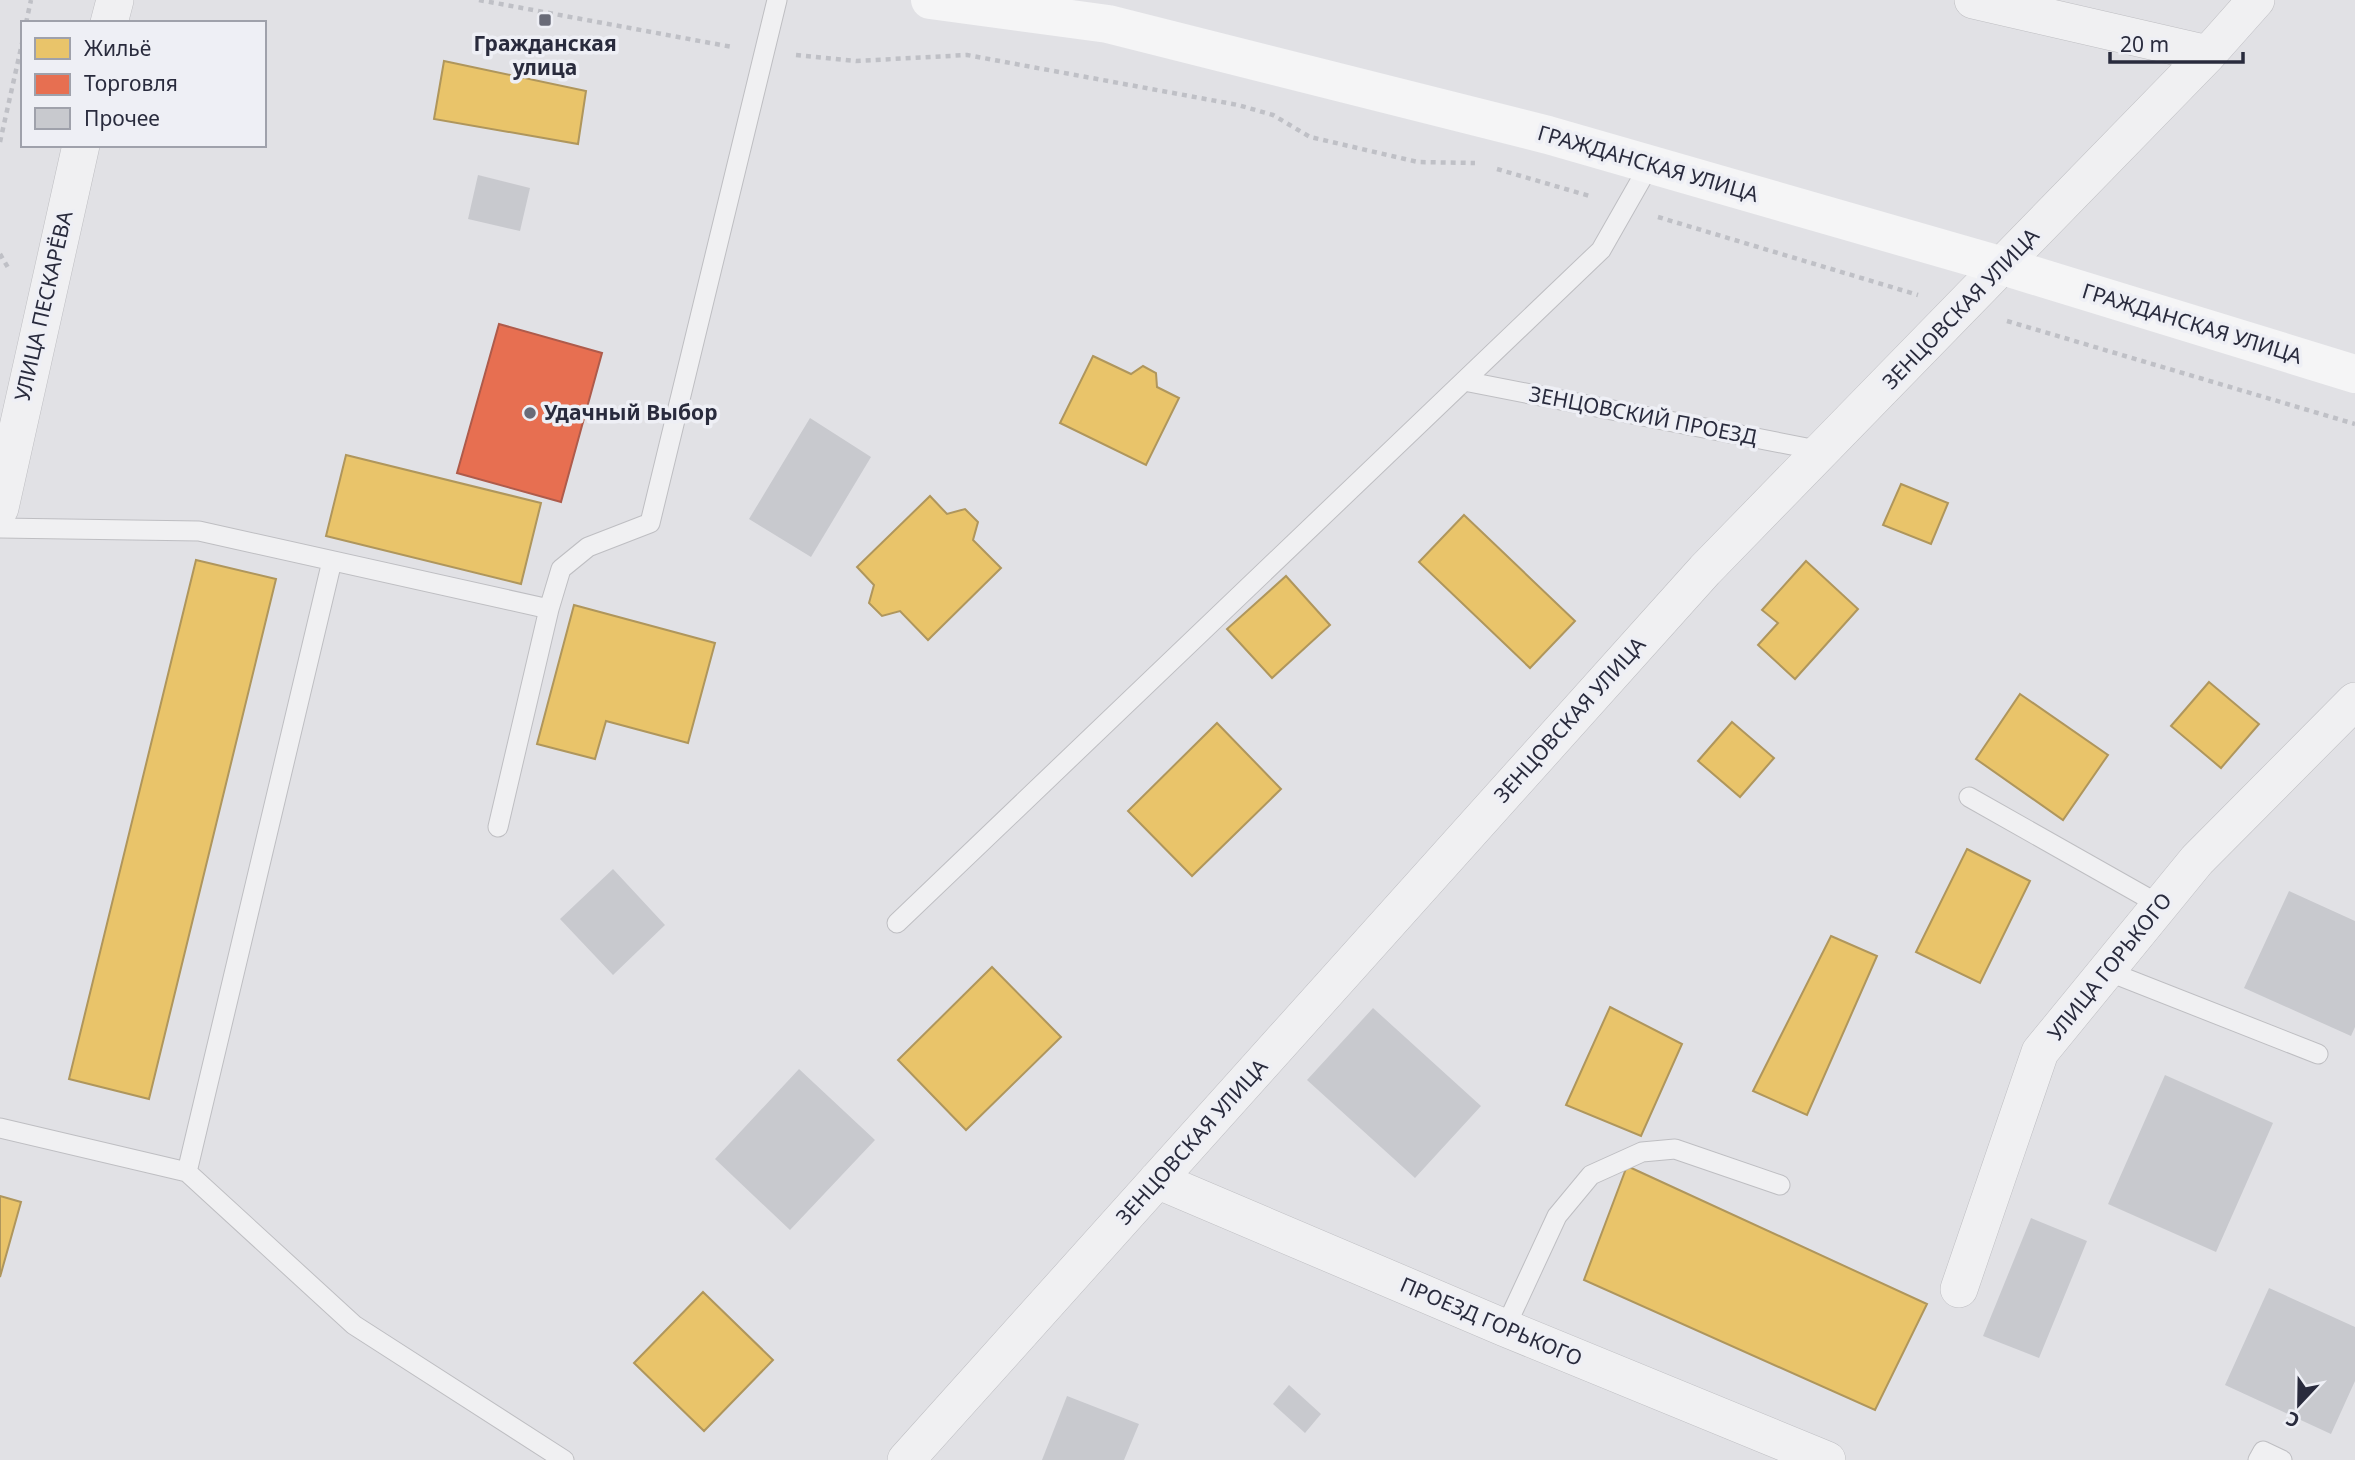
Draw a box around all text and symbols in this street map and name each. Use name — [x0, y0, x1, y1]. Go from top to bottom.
marker: Гражданская улица — [537, 12, 553, 28]
legend — [21, 21, 266, 147]
scale bar — [2110, 21, 2243, 65]
place label: Гражданская улица — [473, 29, 617, 81]
text: 20 m — [2120, 30, 2169, 58]
text: Жильё — [84, 34, 151, 62]
text: Торговля — [84, 69, 178, 97]
text: Прочее — [84, 104, 160, 132]
street label: ГРАЖДАНСКАЯ УЛИЦА — [1535, 118, 1762, 208]
street label: УЛИЦА ПЕСКАРЁВА — [8, 207, 79, 404]
street label: ЗЕНЦОВСКАЯ УЛИЦА — [1876, 221, 2045, 395]
street label: ГРАЖДАНСКАЯ УЛИЦА — [2079, 276, 2306, 370]
street label: ЗЕНЦОВСКИЙ ПРОЕЗД — [1527, 379, 1760, 451]
place label: Удачный Выбор — [544, 398, 717, 426]
marker: Удачный Выбор — [522, 405, 538, 421]
street label: ЗЕНЦОВСКАЯ УЛИЦА — [1487, 630, 1652, 808]
street label: УЛИЦА ГОРЬКОГО — [2041, 887, 2178, 1046]
street label: ЗЕНЦОВСКАЯ УЛИЦА — [1109, 1052, 1274, 1230]
street label: ПРОЕЗД ГОРЬКОГО — [1396, 1270, 1587, 1372]
north arrow — [2264, 1369, 2334, 1439]
text: С — [2282, 1405, 2303, 1434]

